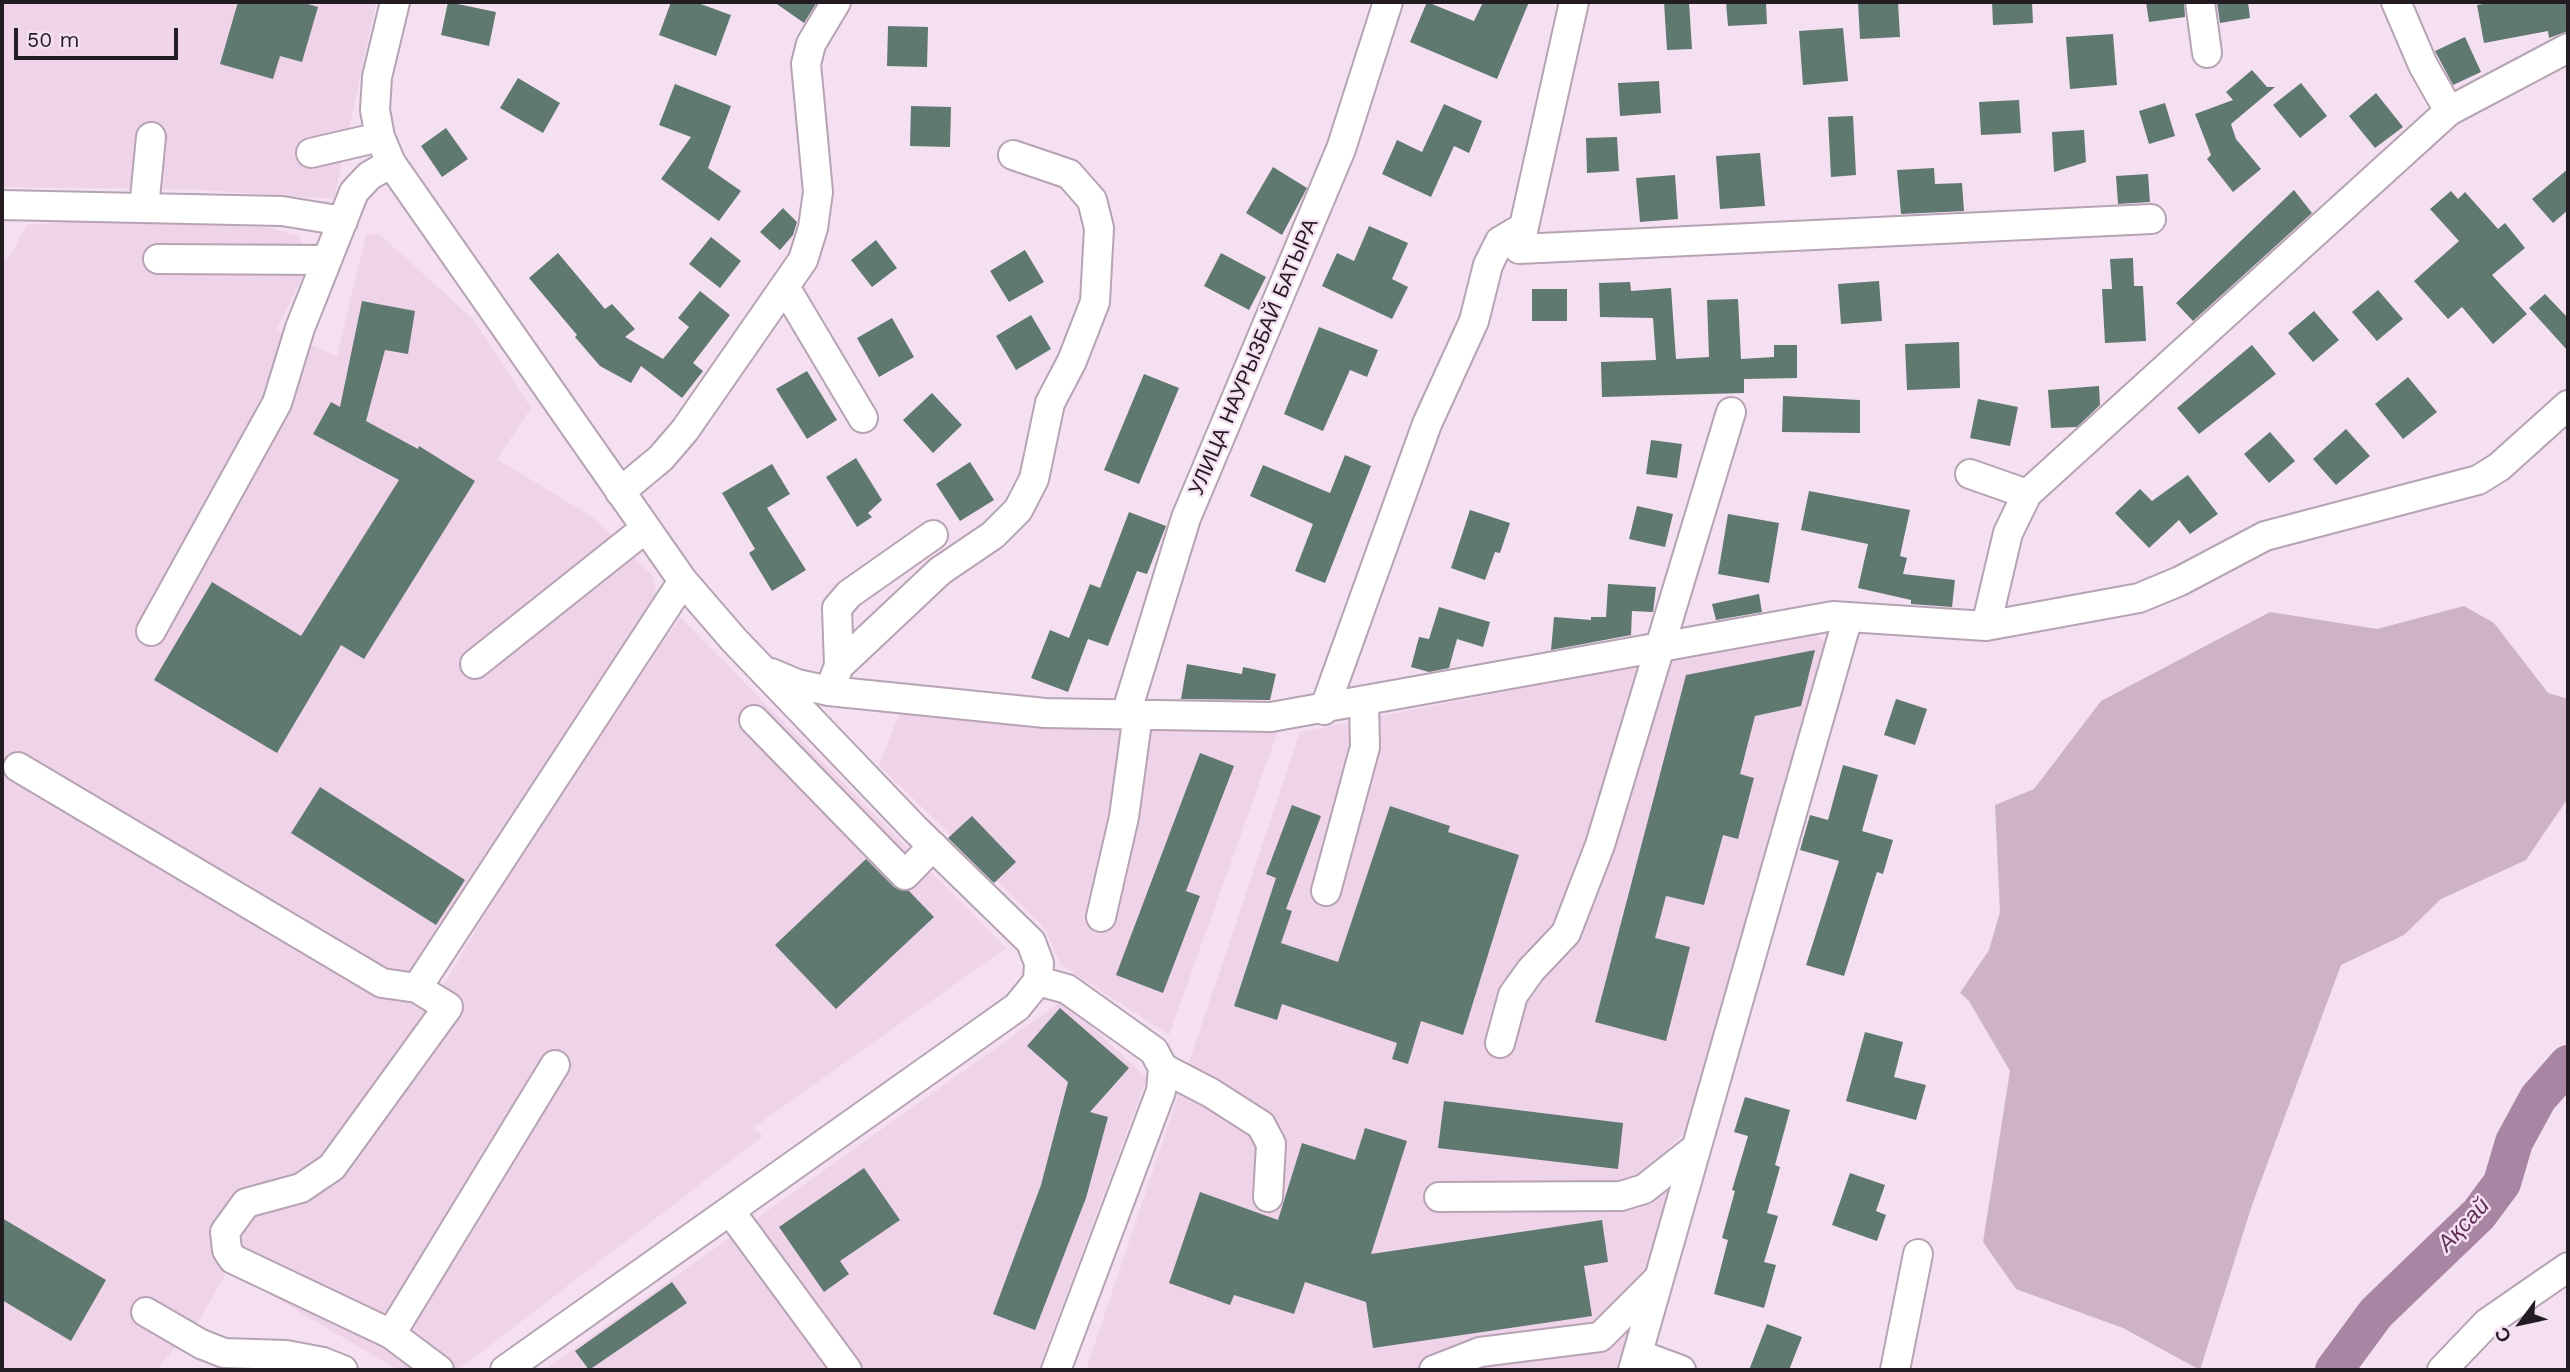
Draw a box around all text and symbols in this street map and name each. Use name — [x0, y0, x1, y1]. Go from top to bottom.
scale bar — [18, 14, 182, 58]
text: 50 m — [27, 27, 79, 52]
street label: УЛИЦА НАУРЫЗБАЙ БАТЫРА — [1184, 215, 1324, 499]
water label: Ақсай — [2432, 1192, 2496, 1258]
north arrow — [2486, 1288, 2556, 1358]
text: С — [2490, 1323, 2516, 1347]

